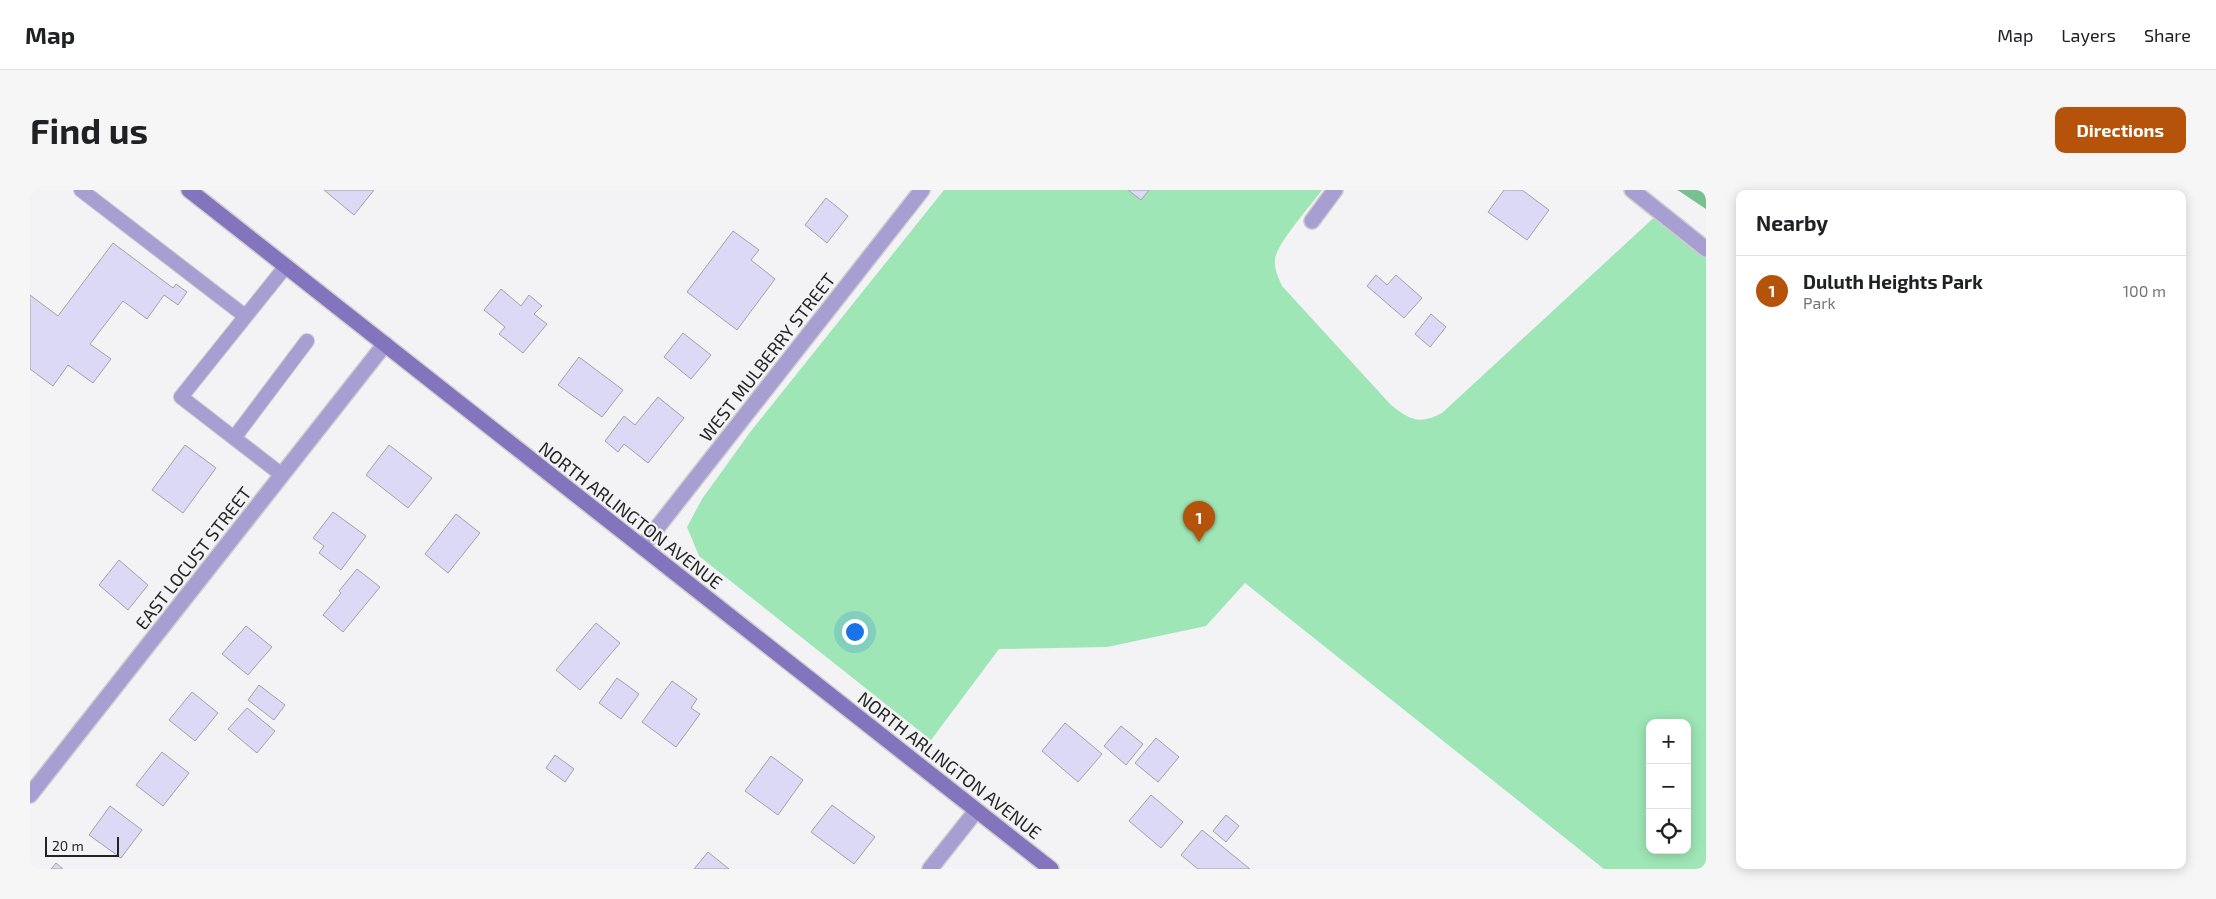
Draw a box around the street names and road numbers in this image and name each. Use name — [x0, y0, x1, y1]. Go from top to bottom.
street label: WEST MULBERRY STREET — [694, 268, 840, 446]
street label: NORTH ARLINGTON AVENUE — [535, 437, 727, 593]
street label: EAST LOCUST STREET — [130, 482, 256, 634]
street label: NORTH ARLINGTON AVENUE — [854, 687, 1046, 843]

